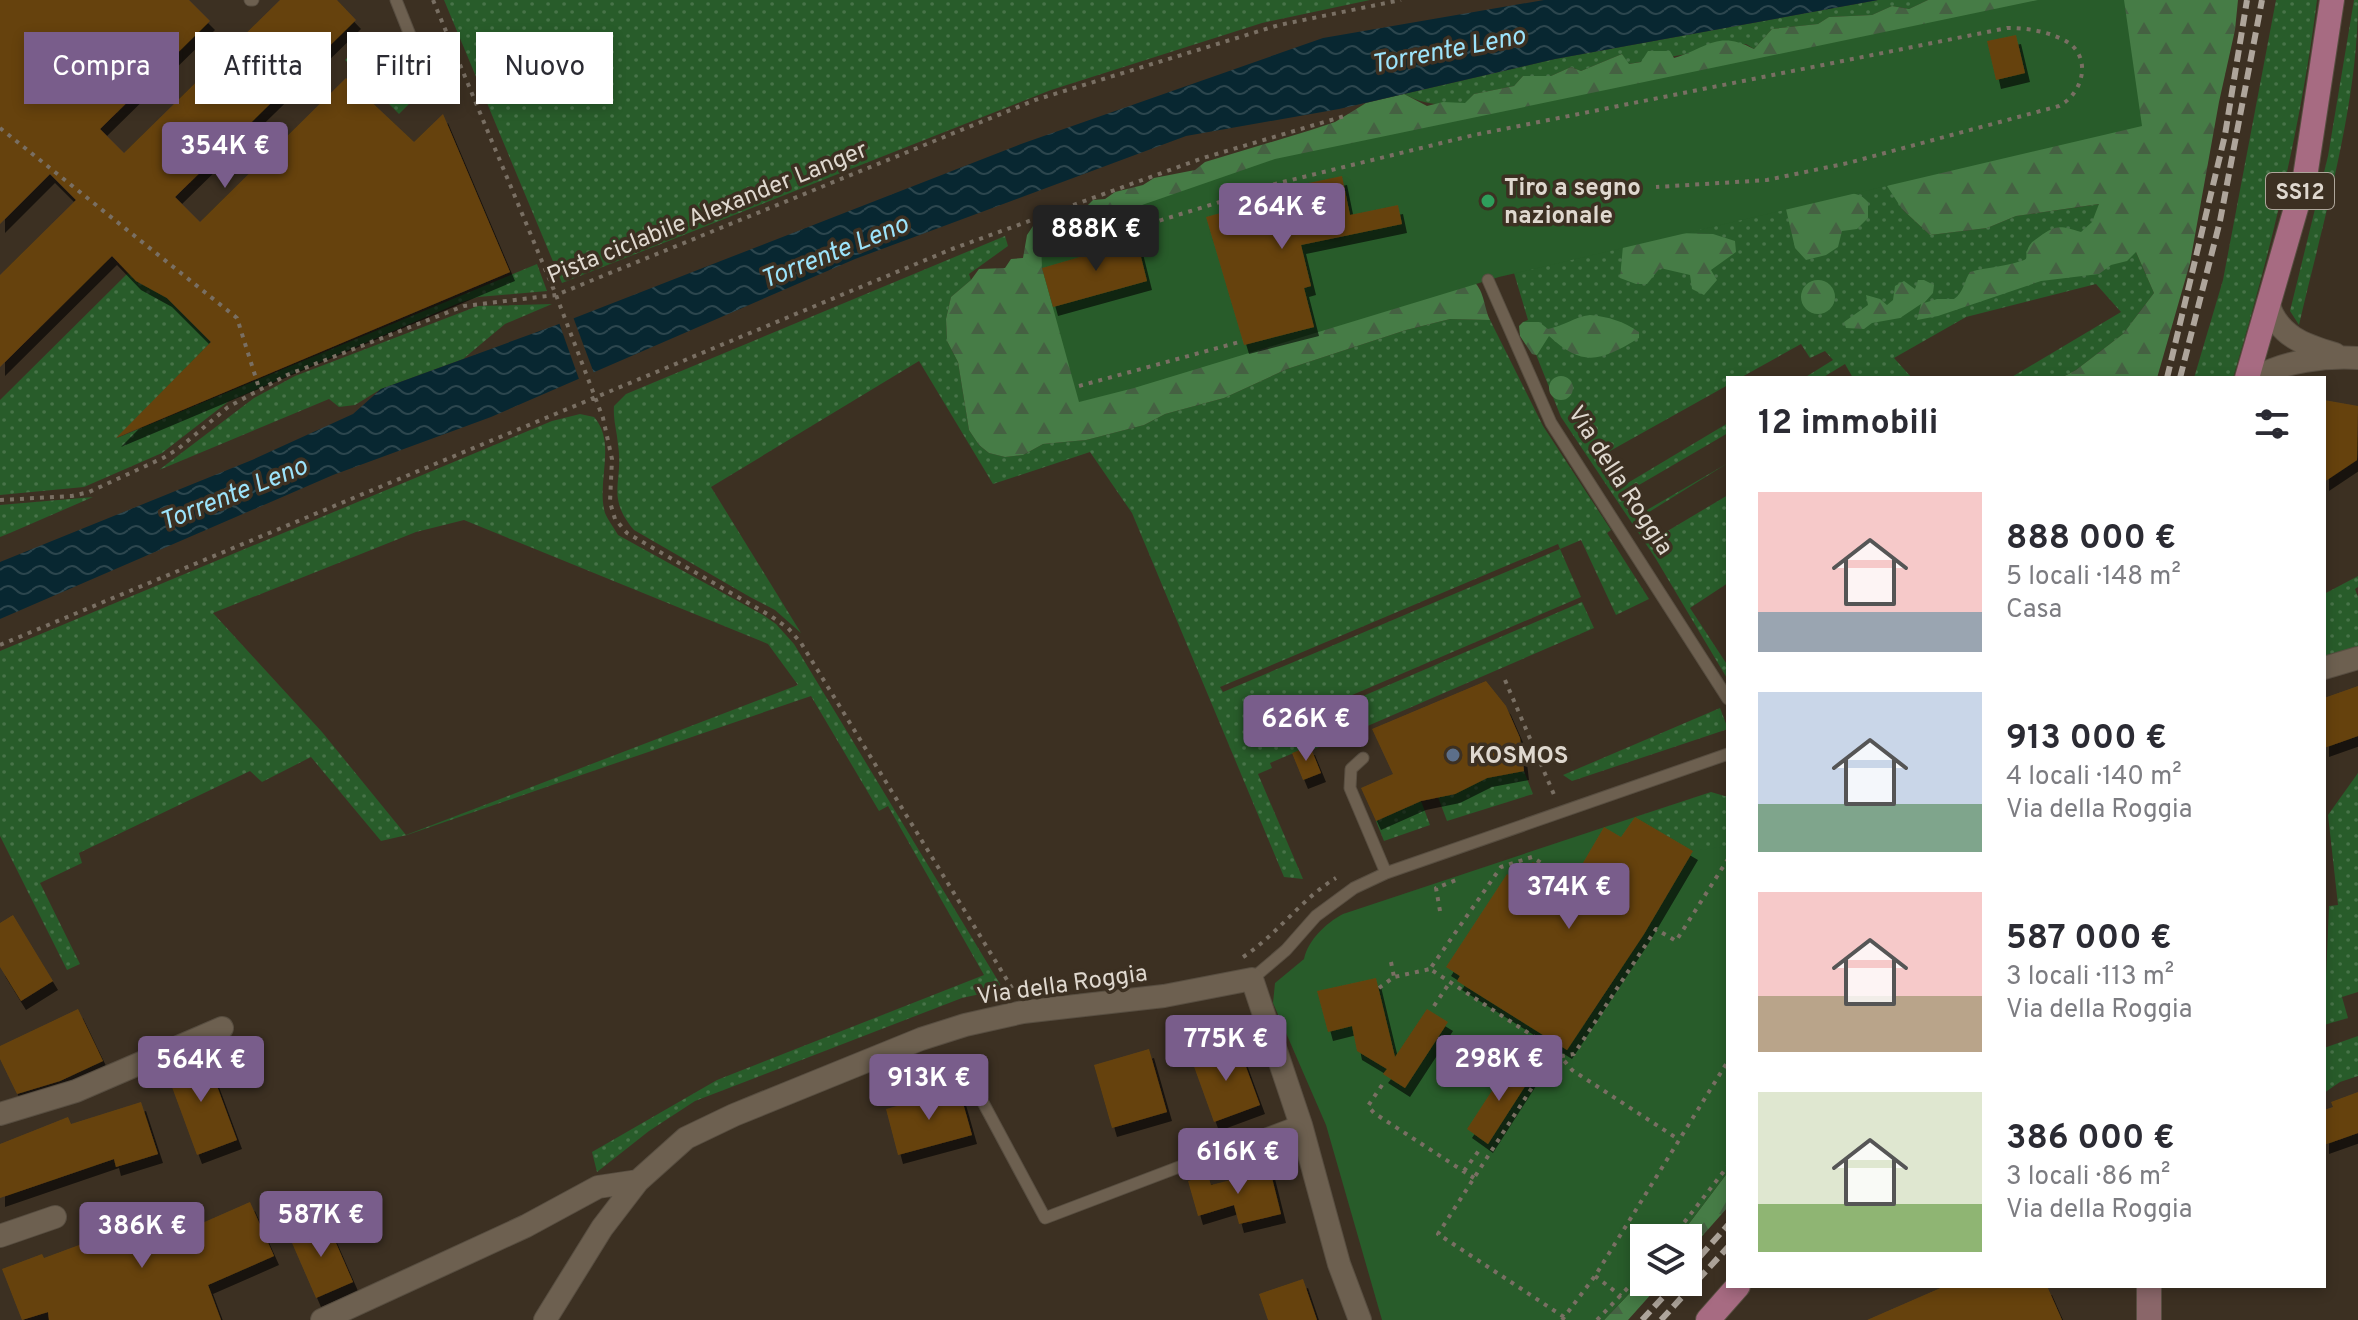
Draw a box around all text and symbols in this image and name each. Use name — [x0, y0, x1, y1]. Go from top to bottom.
water label: Torrente Leno — [1369, 20, 1528, 83]
chip: Compra — [24, 32, 179, 104]
chip: Affitta — [195, 32, 331, 104]
chip: Filtri — [347, 32, 460, 104]
chip: Nuovo — [476, 32, 613, 104]
pin: 354K € — [160, 122, 290, 190]
text: 354K € — [180, 131, 270, 164]
street label: Pista ciclabile Alexander Langer — [543, 136, 872, 292]
road number: SS12 — [2266, 173, 2334, 209]
place label: Tiro a segno nazionale — [1504, 174, 1641, 232]
pin: 264K € — [1217, 183, 1347, 251]
text: 264K € — [1237, 192, 1327, 225]
marker: Tiro a segno nazionale — [1479, 192, 1497, 210]
pin: 888K € — [1031, 205, 1161, 273]
water label: Torrente Leno — [756, 209, 914, 298]
text: 888K € — [1051, 214, 1141, 247]
street label: Via della Roggia — [1560, 401, 1679, 561]
icon: filters — [2250, 402, 2294, 446]
text: 12 immobili — [1758, 403, 1938, 446]
water label: Torrente Leno — [155, 451, 313, 540]
text: 888 000 € — [2006, 518, 2176, 561]
icon: home — [1822, 524, 1918, 620]
text: 5 locali · 148 m² — [2006, 561, 2181, 594]
text: Casa — [2006, 594, 2062, 627]
pin: 626K € — [1241, 695, 1371, 763]
text: 626K € — [1261, 704, 1351, 737]
text: 913 000 € — [2006, 718, 2167, 761]
icon: home — [1822, 724, 1918, 820]
place label: KOSMOS — [1469, 742, 1569, 772]
marker: KOSMOS — [1444, 746, 1462, 764]
text: 4 locali · 140 m² — [2006, 761, 2182, 794]
text: Via della Roggia — [2006, 794, 2192, 827]
pin: 374K € — [1504, 863, 1634, 931]
text: 374K € — [1526, 872, 1612, 905]
text: 587 000 € — [2006, 918, 2172, 961]
icon: home — [1822, 924, 1918, 1020]
street label: Via della Roggia — [975, 959, 1150, 1013]
text: 3 locali · 113 m² — [2006, 961, 2174, 994]
text: Via della Roggia — [2006, 994, 2192, 1027]
pin: 775K € — [1161, 1015, 1291, 1083]
text: 775K € — [1183, 1024, 1269, 1057]
pin: 298K € — [1434, 1035, 1564, 1103]
pin: 564K € — [136, 1036, 266, 1104]
text: 298K € — [1454, 1044, 1544, 1077]
text: 564K € — [156, 1045, 246, 1078]
pin: 913K € — [864, 1054, 994, 1122]
text: 913K € — [887, 1063, 971, 1096]
text: 386 000 € — [2006, 1118, 2175, 1161]
icon: home — [1822, 1124, 1918, 1220]
pin: 616K € — [1173, 1128, 1303, 1196]
text: 616K € — [1196, 1137, 1280, 1170]
text: 3 locali · 86 m² — [2006, 1161, 2171, 1194]
pin: 587K € — [256, 1191, 386, 1259]
text: Via della Roggia — [2006, 1194, 2192, 1227]
text: 587K € — [278, 1200, 364, 1233]
pin: 386K € — [77, 1202, 207, 1270]
text: 386K € — [97, 1211, 187, 1244]
map controls — [1630, 1224, 1702, 1296]
button: layers — [1630, 1224, 1702, 1296]

